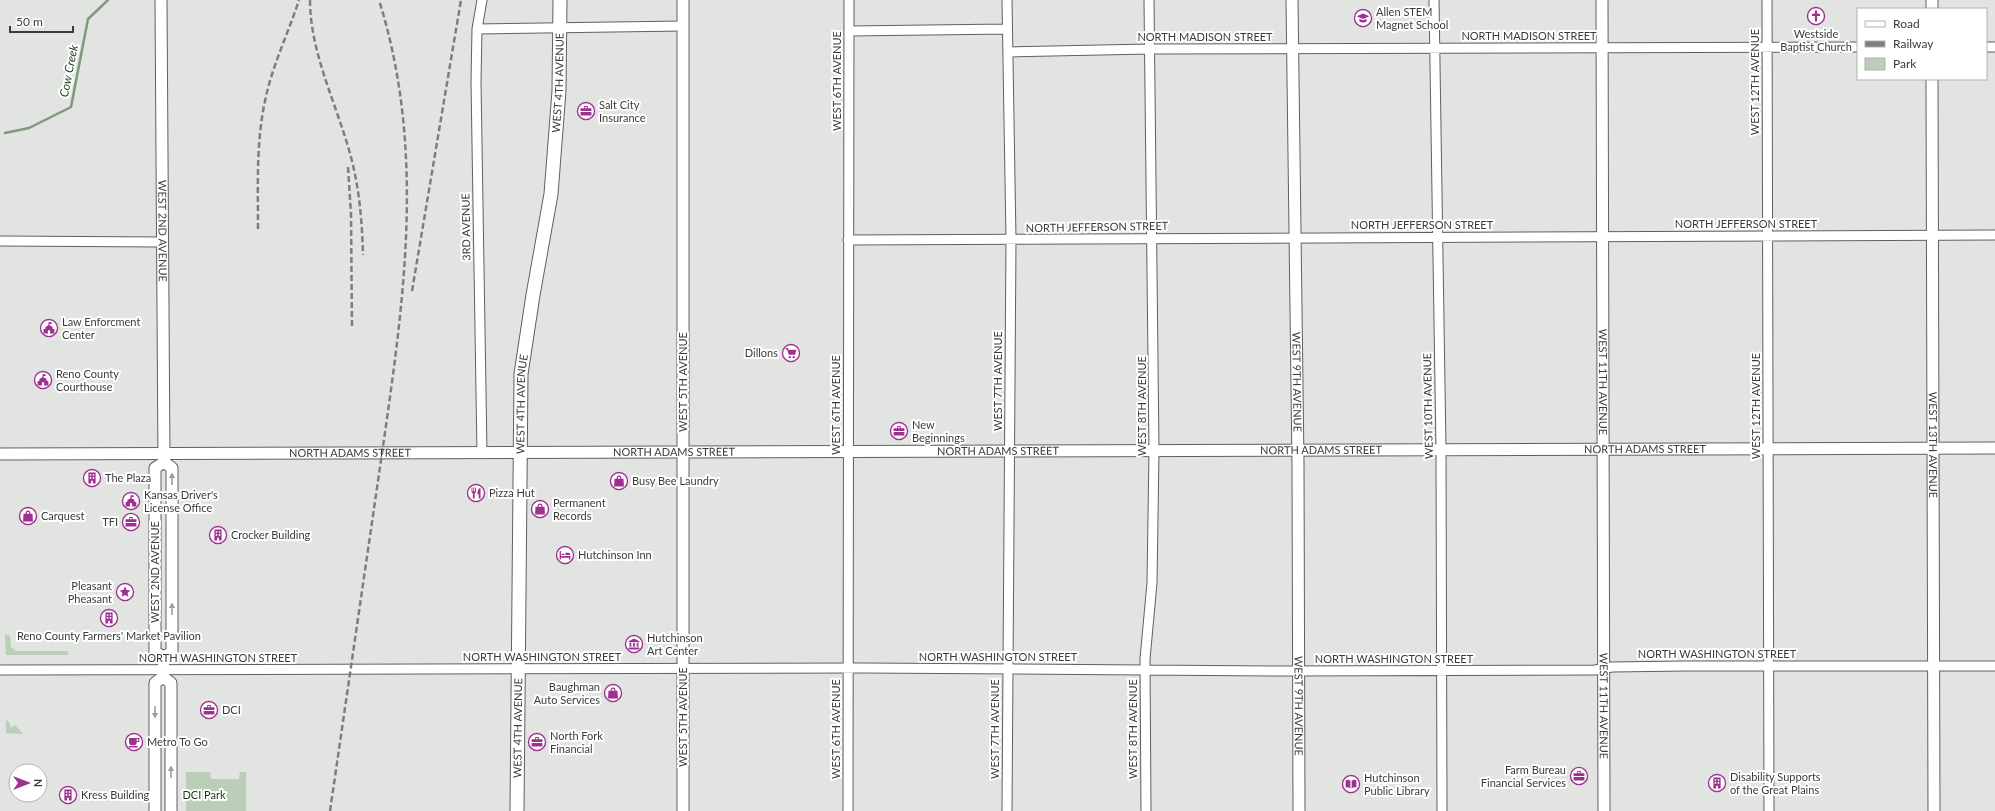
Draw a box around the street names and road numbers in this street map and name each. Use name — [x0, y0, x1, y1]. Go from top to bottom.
street label: NORTH MADISON STREET — [1461, 29, 1597, 42]
street label: WEST 12TH AVENUE — [1748, 29, 1761, 135]
street label: NORTH MADISON STREET — [1137, 30, 1273, 43]
street label: WEST 6TH AVENUE — [830, 31, 843, 131]
street label: WEST 4TH AVENUE — [549, 33, 566, 133]
street label: WEST 2ND AVENUE — [156, 180, 170, 282]
street label: 3RD AVENUE — [458, 193, 473, 261]
street label: NORTH JEFFERSON STREET — [1675, 217, 1818, 230]
street label: NORTH JEFFERSON STREET — [1351, 218, 1494, 231]
street label: NORTH JEFFERSON STREET — [1026, 219, 1169, 234]
street label: WEST 11TH AVENUE — [1597, 329, 1610, 435]
street label: WEST 7TH AVENUE — [991, 331, 1004, 431]
street label: WEST 5TH AVENUE — [676, 332, 689, 432]
street label: WEST 9TH AVENUE — [1290, 332, 1305, 432]
street label: WEST 4TH AVENUE — [513, 353, 530, 454]
street label: WEST 10TH AVENUE — [1420, 353, 1435, 459]
street label: WEST 12TH AVENUE — [1749, 353, 1762, 459]
street label: WEST 6TH AVENUE — [829, 355, 842, 455]
street label: WEST 8TH AVENUE — [1135, 356, 1148, 456]
street label: WEST 13TH AVENUE — [1927, 392, 1940, 498]
street label: NORTH ADAMS STREET — [1584, 442, 1706, 455]
street label: NORTH ADAMS STREET — [1260, 443, 1382, 456]
street label: NORTH ADAMS STREET — [937, 444, 1059, 457]
street label: NORTH ADAMS STREET — [613, 445, 735, 458]
street label: NORTH ADAMS STREET — [289, 446, 411, 459]
street label: WEST 2ND AVENUE — [148, 521, 161, 623]
street label: NORTH WASHINGTON STREET — [1638, 647, 1797, 660]
street label: NORTH WASHINGTON STREET — [463, 650, 622, 663]
street label: NORTH WASHINGTON STREET — [919, 650, 1078, 663]
street label: NORTH WASHINGTON STREET — [139, 651, 298, 664]
street label: NORTH WASHINGTON STREET — [1315, 652, 1474, 665]
street label: WEST 11TH AVENUE — [1598, 653, 1611, 759]
street label: WEST 9TH AVENUE — [1293, 656, 1306, 756]
street label: WEST 5TH AVENUE — [676, 667, 689, 767]
street label: WEST 4TH AVENUE — [510, 678, 524, 778]
street label: WEST 6TH AVENUE — [829, 679, 842, 779]
street label: WEST 7TH AVENUE — [988, 679, 1001, 779]
street label: WEST 8TH AVENUE — [1126, 679, 1139, 779]

